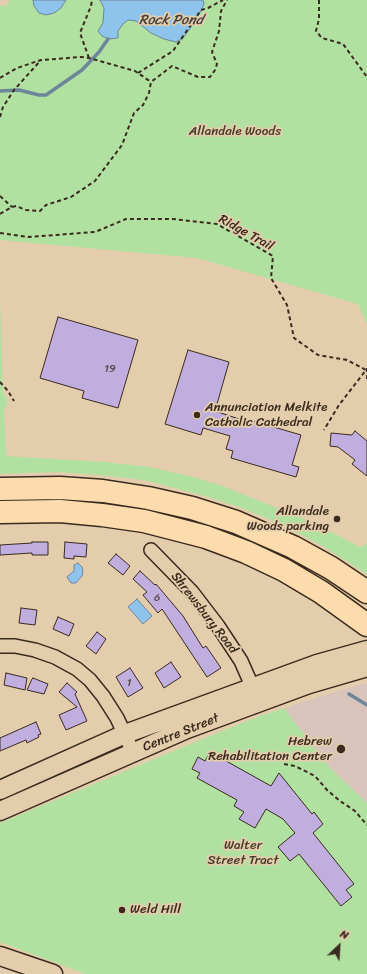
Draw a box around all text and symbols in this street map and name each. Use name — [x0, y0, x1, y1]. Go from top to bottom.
water label: Rock Pond — [139, 12, 203, 28]
park label: Allandale Woods — [189, 124, 281, 140]
street label: Ridge Trail — [216, 212, 276, 254]
house number: 19 — [104, 362, 116, 376]
place label: Annunciation Melkite Catholic Cathedral — [205, 400, 327, 431]
marker: Annunciation Melkite Catholic Cathedral — [192, 410, 202, 420]
place label: Allandale Woods parking — [247, 504, 329, 535]
marker: Allandale Woods parking — [332, 514, 342, 524]
street label: Shrewsbury Road — [167, 569, 241, 657]
house number: 6 — [154, 591, 160, 605]
house number: 1 — [127, 676, 131, 690]
street label: Centre Street — [141, 711, 221, 755]
place label: Hebrew Rehabilitation Center — [208, 734, 332, 765]
marker: Hebrew Rehabilitation Center — [335, 743, 347, 755]
park label: Walter Street Tract — [208, 838, 278, 869]
place label: Weld Hill — [130, 902, 181, 918]
marker: Weld Hill — [117, 905, 127, 915]
text: N — [337, 924, 352, 945]
north arrow — [319, 926, 359, 966]

